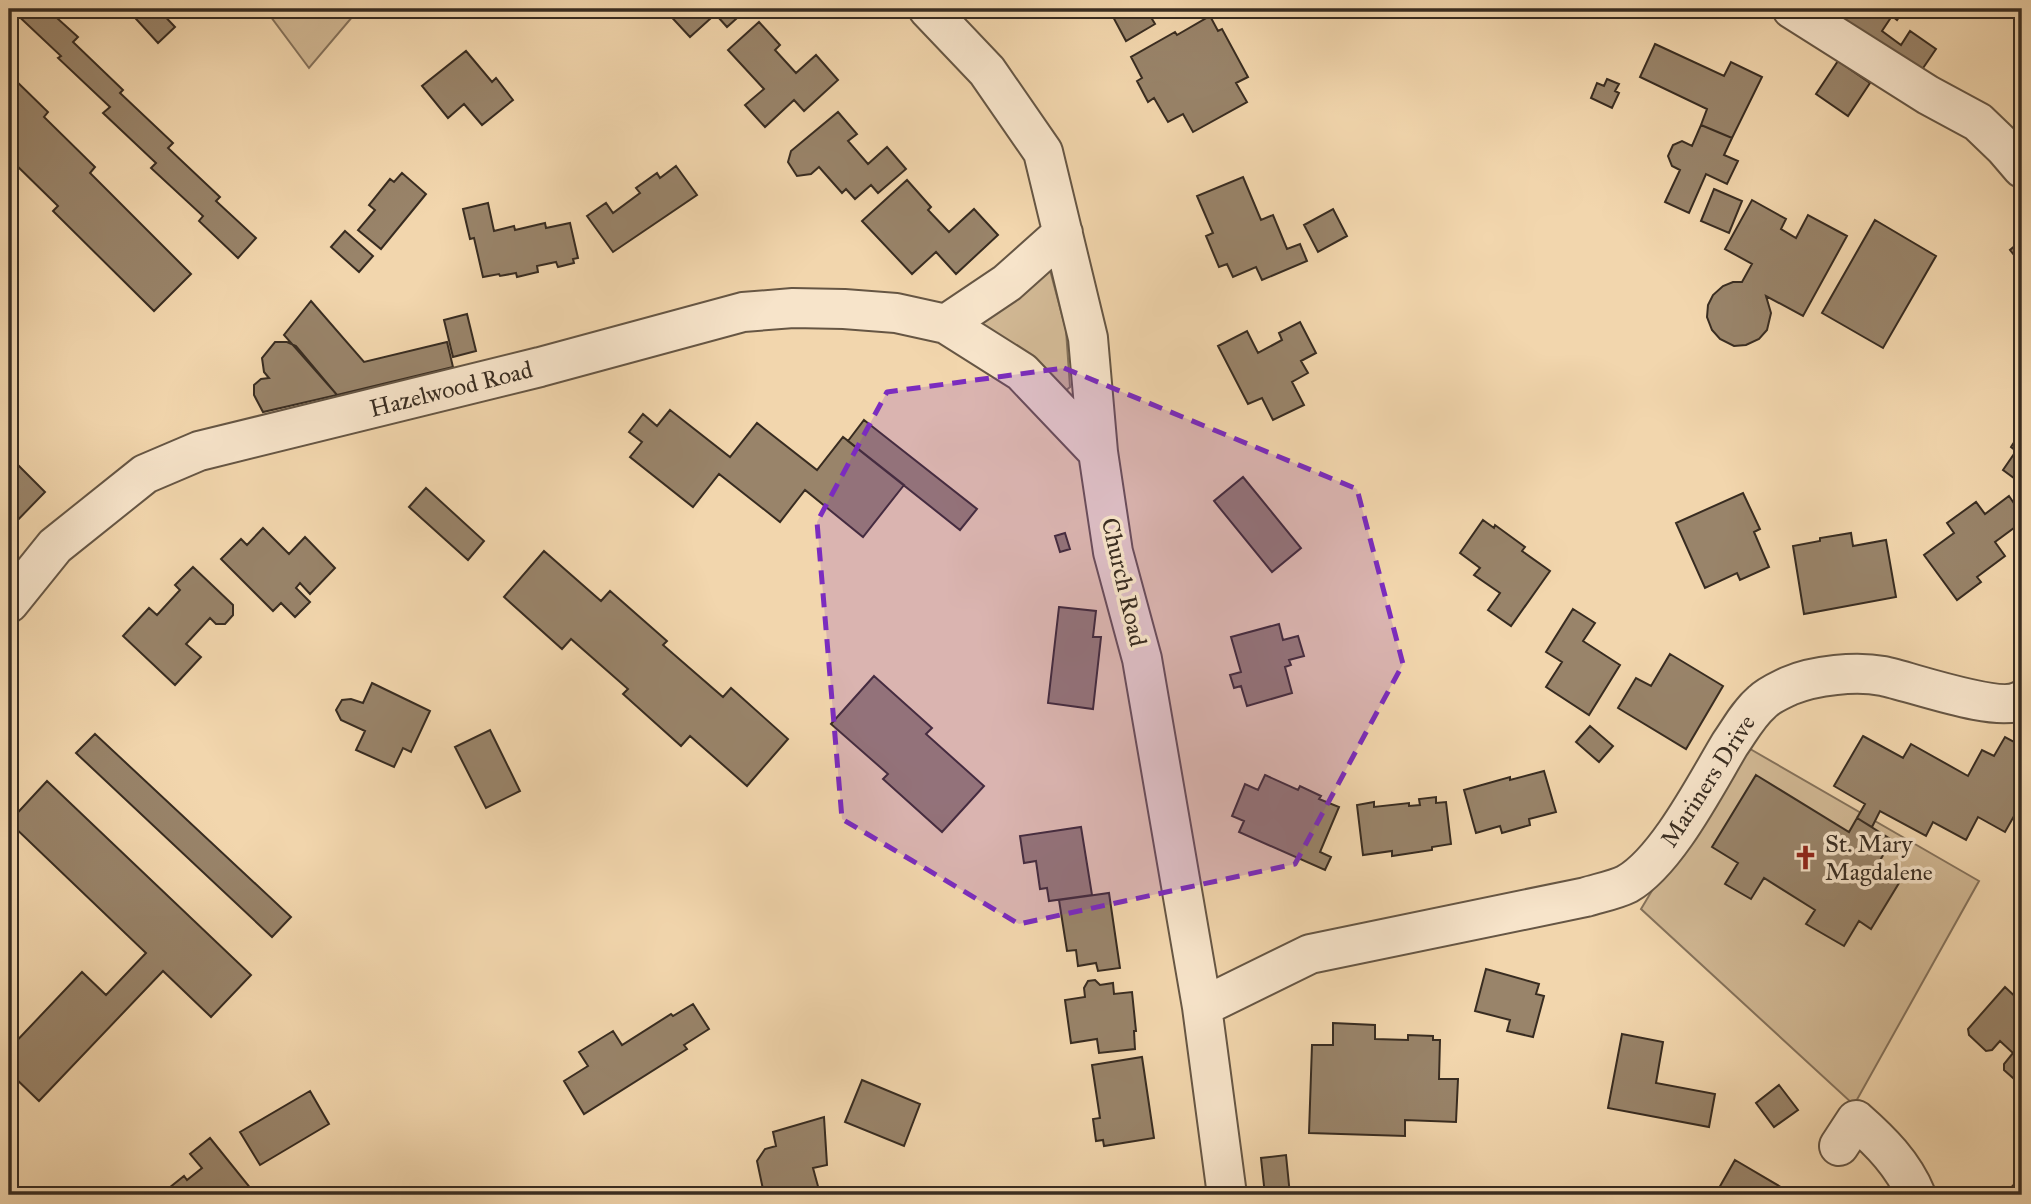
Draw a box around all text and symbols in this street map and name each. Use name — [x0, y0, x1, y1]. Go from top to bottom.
street label: Hazelwood Road — [366, 354, 536, 424]
street label: Church Road — [1095, 515, 1153, 649]
street label: Mariners Drive — [1654, 709, 1762, 853]
place label: St. Mary Magdalene — [1825, 829, 1933, 887]
church icon: St. Mary Magdalene — [1791, 844, 1819, 872]

